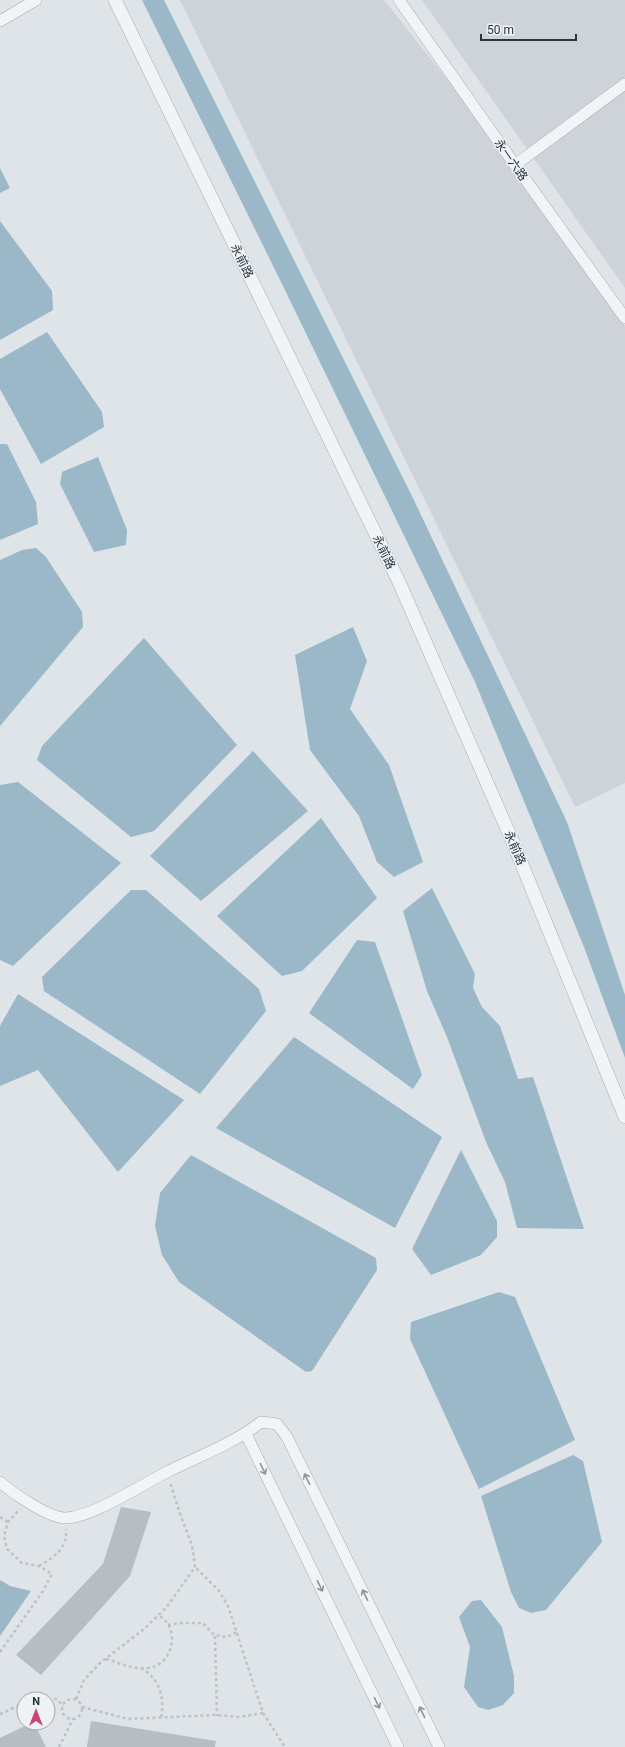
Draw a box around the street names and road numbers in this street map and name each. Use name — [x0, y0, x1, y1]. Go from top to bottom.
street label: 永一六路 — [491, 136, 531, 184]
street label: 永前路 — [228, 242, 256, 280]
street label: 永前路 — [370, 533, 398, 571]
street label: 永前路 — [502, 829, 528, 867]

